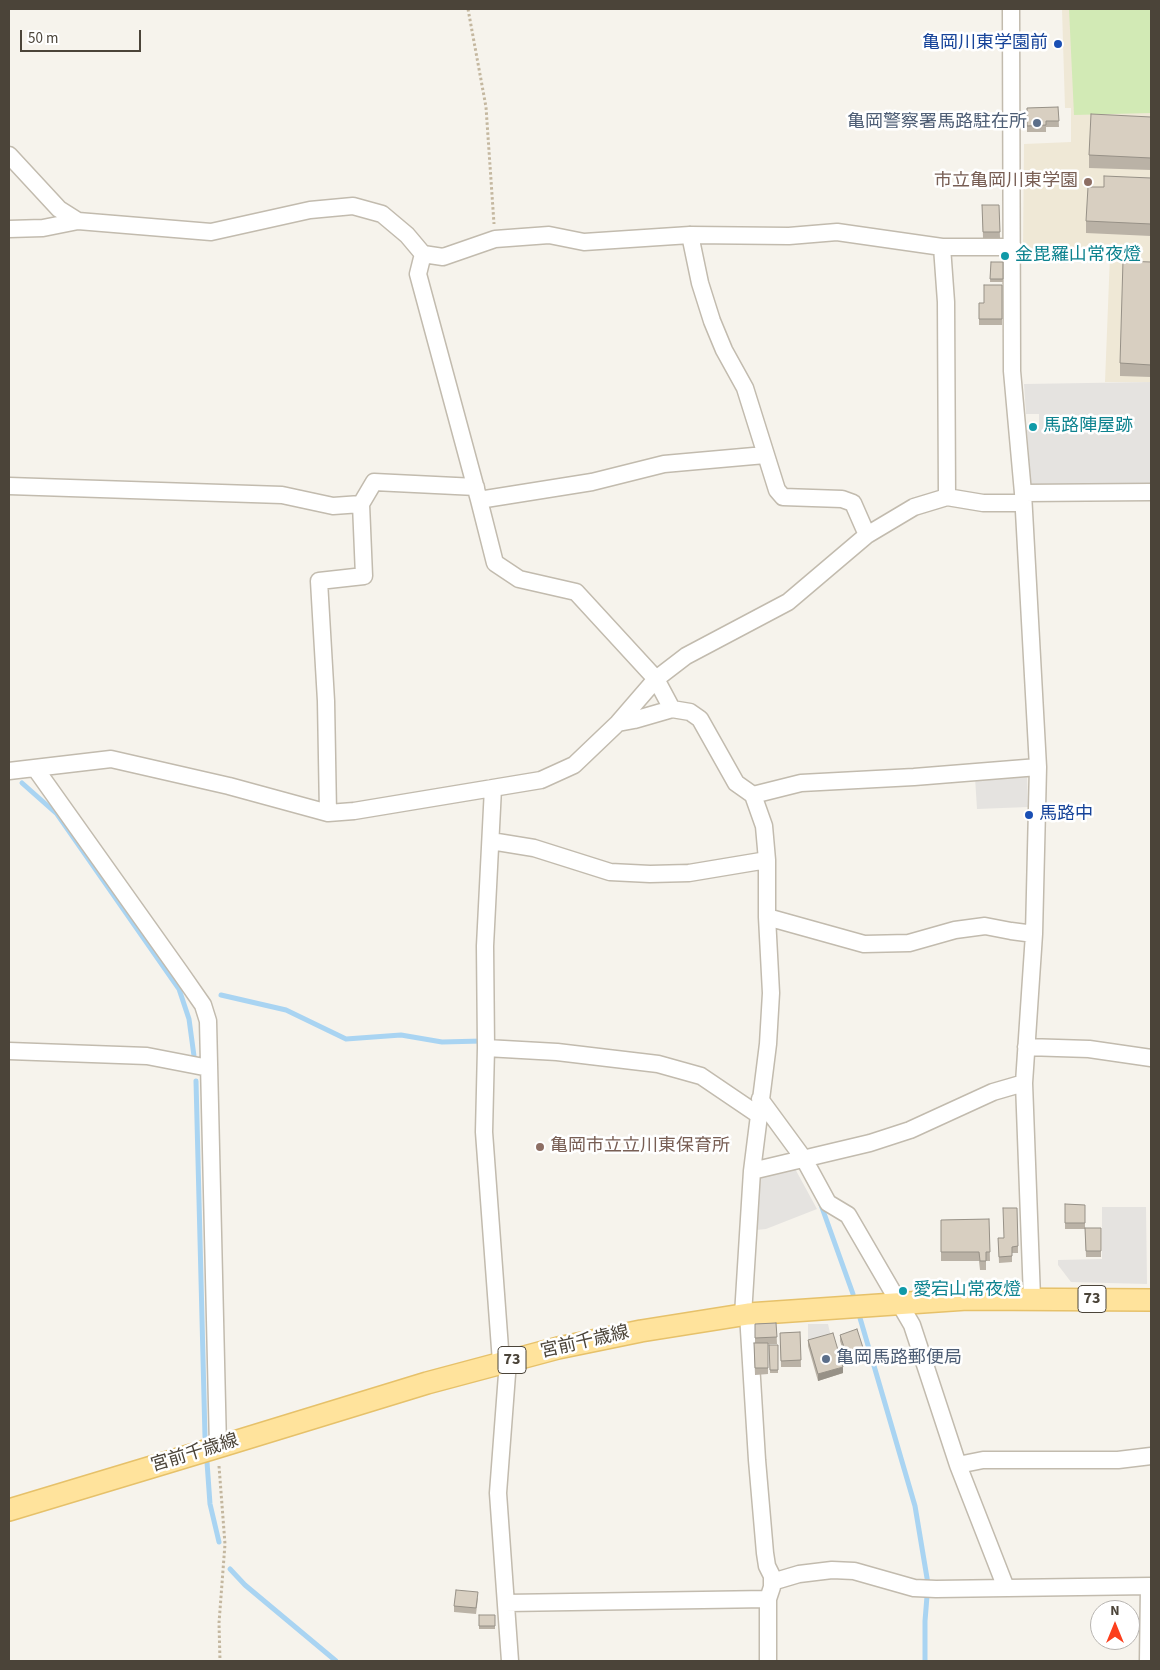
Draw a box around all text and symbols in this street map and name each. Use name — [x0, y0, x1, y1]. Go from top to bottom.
scale bar — [22, 20, 144, 52]
text: 50 m — [28, 28, 58, 49]
place label: 亀岡川東学園前 — [922, 33, 1048, 55]
marker: 亀岡川東学園前 — [1052, 38, 1064, 50]
place label: 亀岡警察署馬路駐在所 — [847, 112, 1027, 134]
marker: 亀岡警察署馬路駐在所 — [1031, 117, 1043, 129]
place label: 市立亀岡川東学園 — [934, 171, 1078, 193]
marker: 市立亀岡川東学園 — [1082, 176, 1094, 188]
place label: 金毘羅山常夜燈 — [1015, 245, 1141, 267]
marker: 金毘羅山常夜燈 — [999, 250, 1011, 262]
place label: 馬路陣屋跡 — [1043, 416, 1133, 438]
marker: 馬路陣屋跡 — [1027, 421, 1039, 433]
place label: 馬路中 — [1039, 804, 1093, 826]
marker: 馬路中 — [1023, 809, 1035, 821]
place label: 亀岡市立立川東保育所 — [550, 1136, 730, 1158]
marker: 亀岡市立立川東保育所 — [534, 1141, 546, 1153]
place label: 愛宕山常夜燈 — [913, 1280, 1021, 1302]
marker: 愛宕山常夜燈 — [897, 1285, 909, 1297]
road number: 73 — [1078, 1286, 1106, 1312]
street label: 宮前千歳線 — [539, 1322, 631, 1364]
road number: 73 — [498, 1346, 526, 1374]
place label: 亀岡馬路郵便局 — [836, 1348, 962, 1370]
marker: 亀岡馬路郵便局 — [820, 1353, 832, 1365]
street label: 宮前千歳線 — [149, 1431, 241, 1477]
north arrow — [1090, 1600, 1140, 1650]
text: N — [1110, 1601, 1120, 1621]

